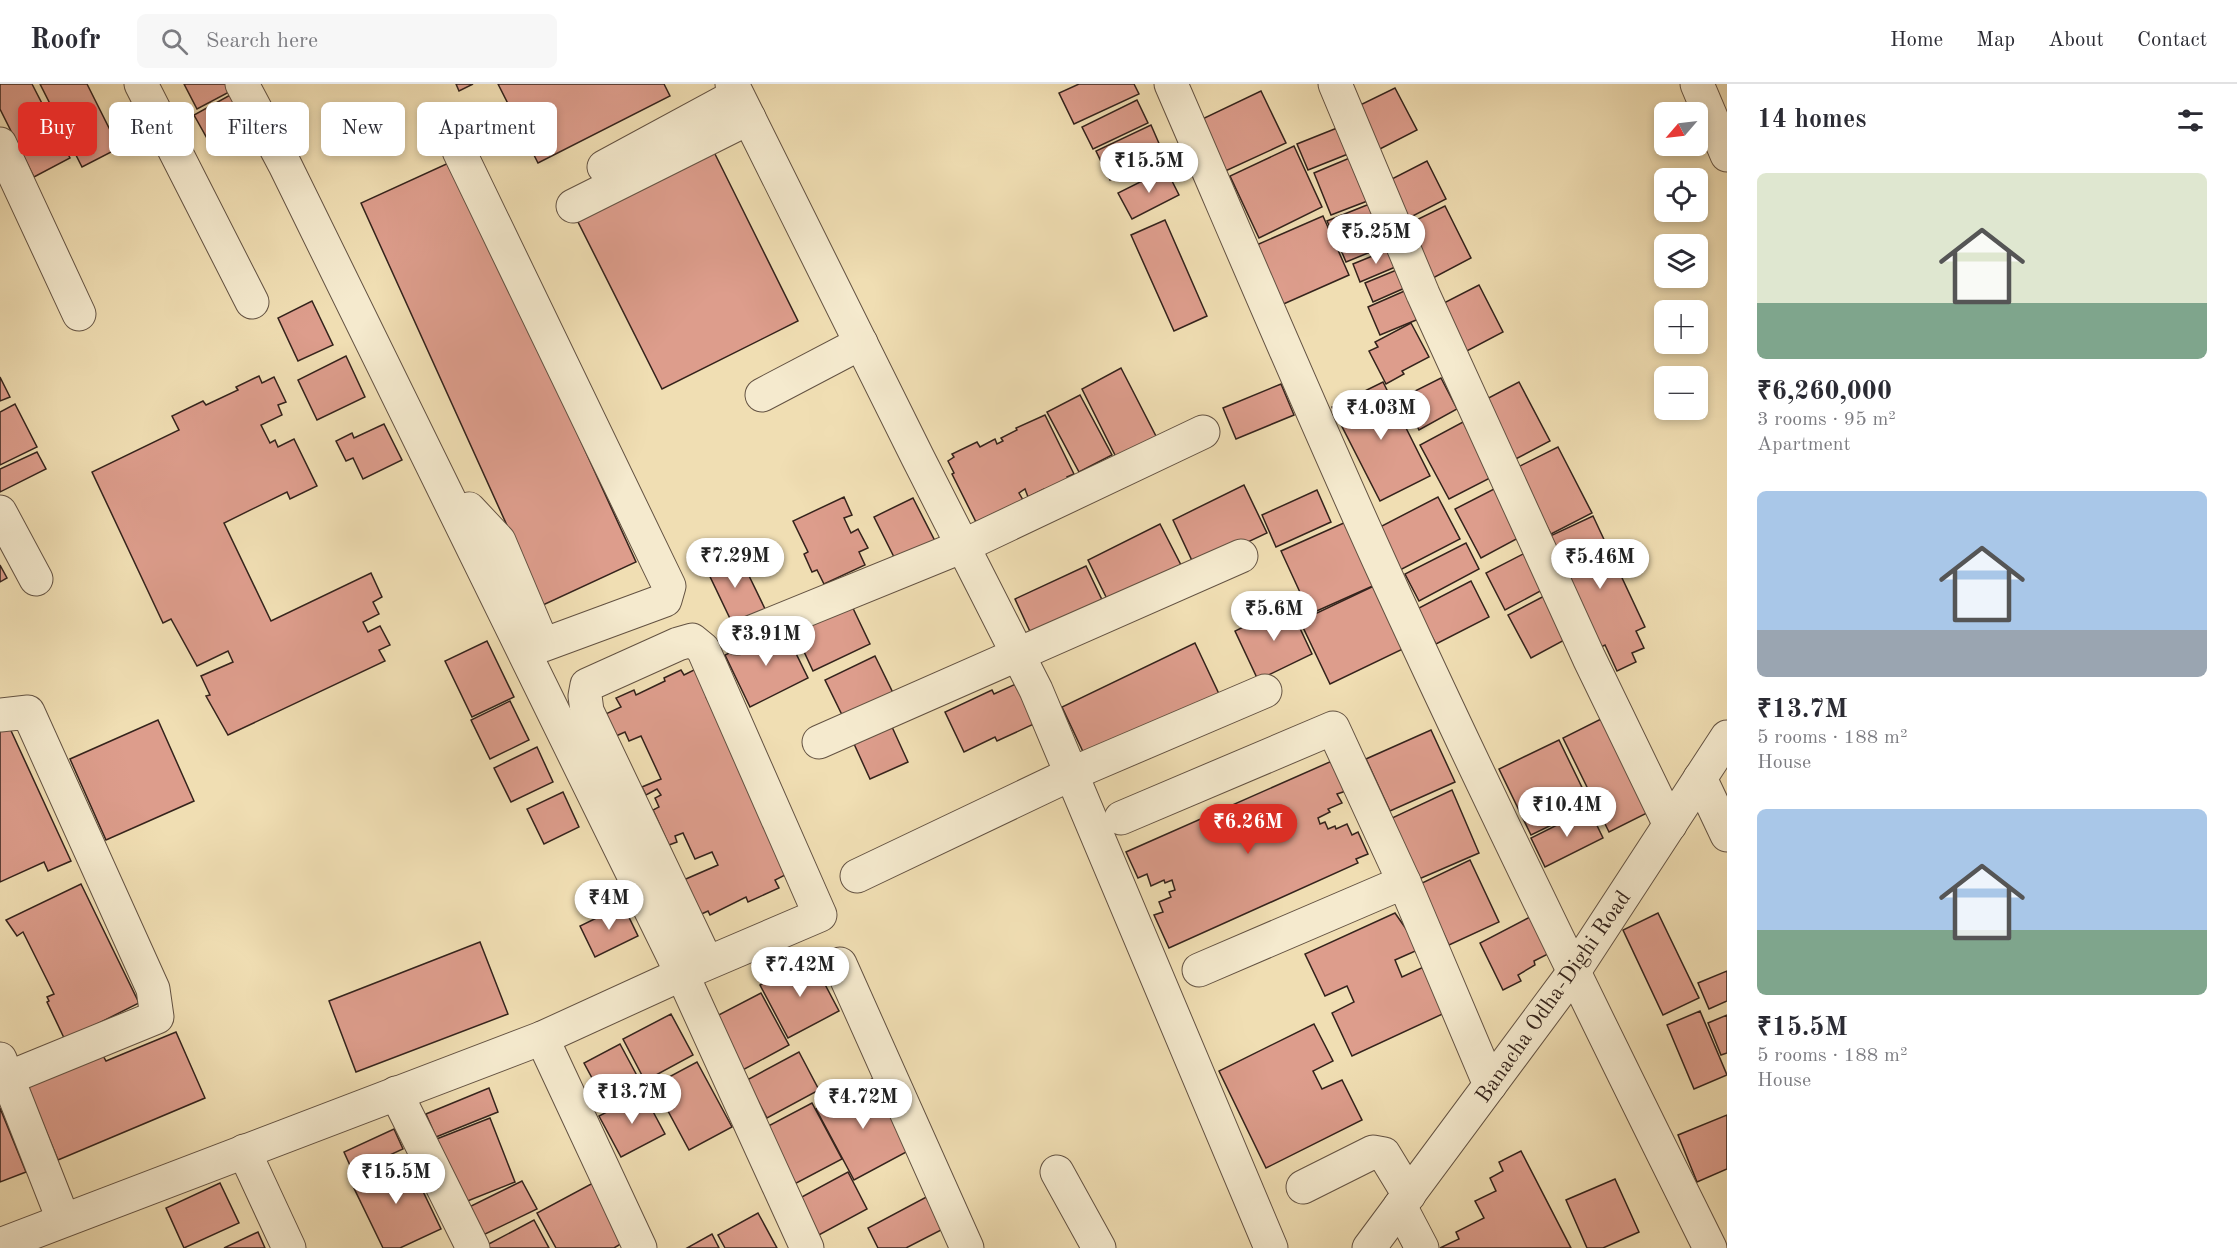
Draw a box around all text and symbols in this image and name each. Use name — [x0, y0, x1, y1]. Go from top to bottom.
search box — [137, 14, 557, 68]
icon: search — [158, 25, 191, 58]
text: Roofr — [30, 27, 101, 55]
text: Search here — [206, 30, 318, 52]
text: Home — [1890, 30, 1943, 51]
text: Map — [1976, 30, 2015, 51]
text: About — [2048, 30, 2104, 51]
text: Contact — [2137, 30, 2207, 51]
chip: Buy — [18, 102, 97, 156]
chip: Rent — [109, 102, 194, 156]
chip: Filters — [206, 102, 309, 156]
chip: New — [321, 102, 405, 156]
chip: Apartment — [417, 102, 557, 156]
north arrow — [1654, 102, 1708, 156]
map controls — [1654, 102, 1708, 420]
icon: filters — [2174, 104, 2207, 137]
text: 14 homes — [1757, 107, 1866, 133]
pin: ₹15.5M — [1100, 143, 1198, 194]
text: ₹15.5M — [1114, 152, 1184, 172]
button: locate — [1654, 168, 1708, 222]
icon: home — [1928, 212, 2036, 320]
pin: ₹5.25M — [1327, 214, 1425, 265]
text: ₹5.25M — [1341, 223, 1411, 243]
button: layers — [1654, 234, 1708, 288]
button: + — [1654, 300, 1708, 354]
button: − — [1654, 366, 1708, 420]
text: ₹6,260,000 — [1757, 379, 1892, 405]
pin: ₹4.03M — [1332, 390, 1430, 441]
text: ₹4.03M — [1346, 399, 1416, 419]
text: 3 rooms · 95 m² — [1757, 410, 1896, 430]
text: Apartment — [1757, 435, 1851, 455]
icon: home — [1928, 530, 2036, 638]
pin: ₹7.29M — [686, 538, 784, 589]
pin: ₹5.46M — [1551, 539, 1649, 590]
text: ₹7.29M — [700, 547, 770, 567]
text: ₹5.46M — [1565, 548, 1635, 568]
pin: ₹5.6M — [1232, 591, 1316, 642]
text: ₹5.6M — [1245, 600, 1303, 620]
pin: ₹3.91M — [717, 616, 815, 667]
text: ₹3.91M — [731, 625, 801, 645]
text: ₹13.7M — [1757, 697, 1848, 723]
text: 5 rooms · 188 m² — [1757, 728, 1907, 748]
text: House — [1757, 753, 1811, 773]
pin: ₹10.4M — [1518, 787, 1616, 838]
text: ₹10.4M — [1532, 796, 1602, 816]
pin: ₹6.26M — [1199, 804, 1297, 855]
text: ₹6.26M — [1213, 813, 1283, 833]
icon: home — [1928, 848, 2036, 956]
pin: ₹4M — [580, 880, 638, 931]
street label: Banacha Odha-Dighi Road — [1472, 887, 1635, 1107]
text: ₹4M — [589, 889, 629, 909]
pin: ₹7.42M — [751, 947, 849, 998]
text: ₹7.42M — [765, 956, 835, 976]
text: ₹15.5M — [1757, 1015, 1848, 1041]
text: 5 rooms · 188 m² — [1757, 1046, 1907, 1066]
text: House — [1757, 1071, 1811, 1091]
pin: ₹13.7M — [583, 1074, 681, 1125]
pin: ₹4.72M — [814, 1079, 912, 1130]
text: ₹13.7M — [597, 1083, 667, 1103]
text: ₹4.72M — [828, 1088, 898, 1108]
pin: ₹15.5M — [347, 1154, 445, 1205]
text: ₹15.5M — [361, 1163, 431, 1183]

